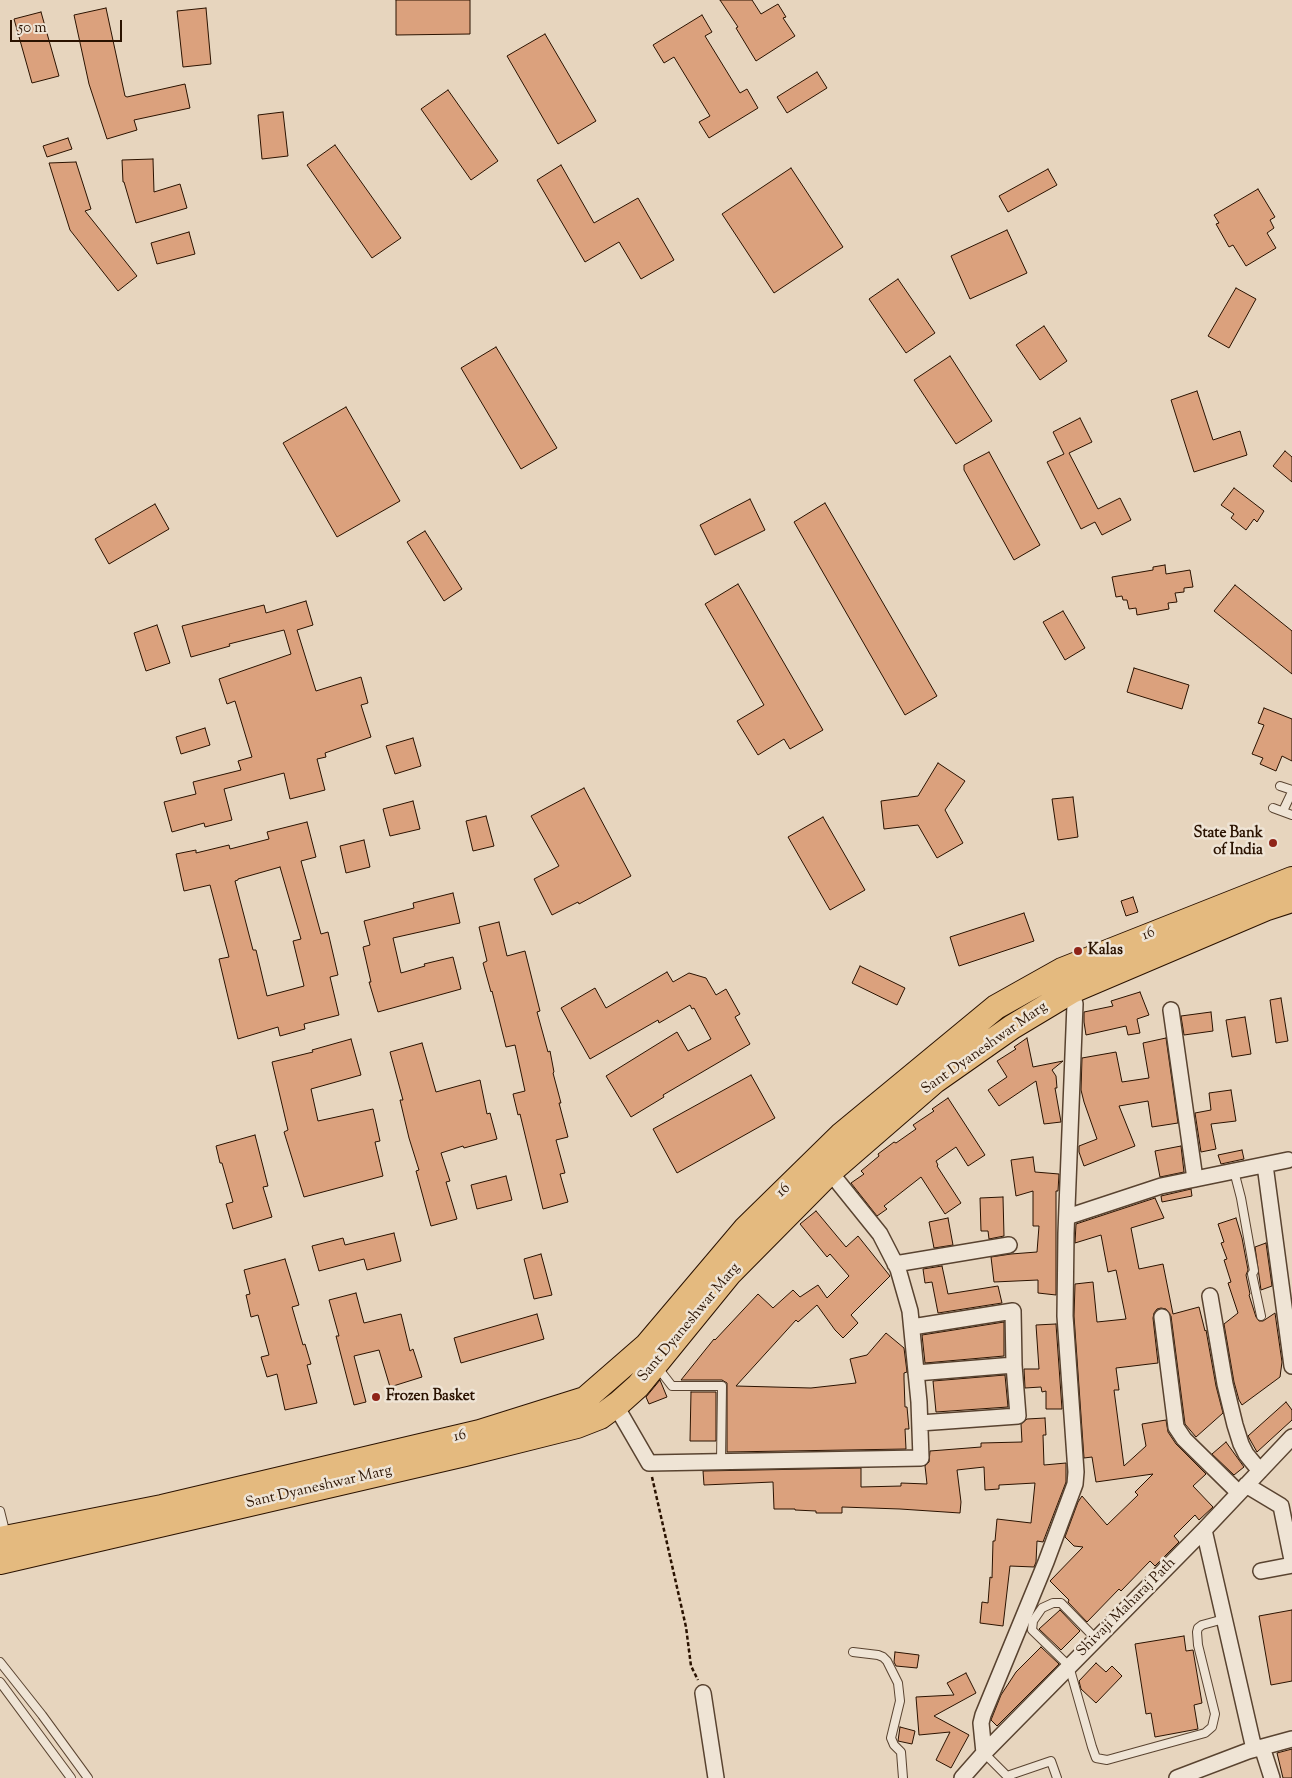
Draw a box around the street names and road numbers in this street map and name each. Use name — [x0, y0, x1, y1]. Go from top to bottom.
street label: 16 — [1140, 924, 1158, 946]
street label: Sant Dyaneshwar Marg — [919, 999, 1051, 1099]
street label: 16 — [773, 1180, 795, 1202]
street label: Sant Dyaneshwar Marg — [635, 1260, 745, 1386]
street label: 16 — [452, 1427, 468, 1447]
street label: Sant Dyaneshwar Marg — [244, 1462, 394, 1514]
street label: Shivaji Maharaj Path — [1074, 1555, 1180, 1661]

